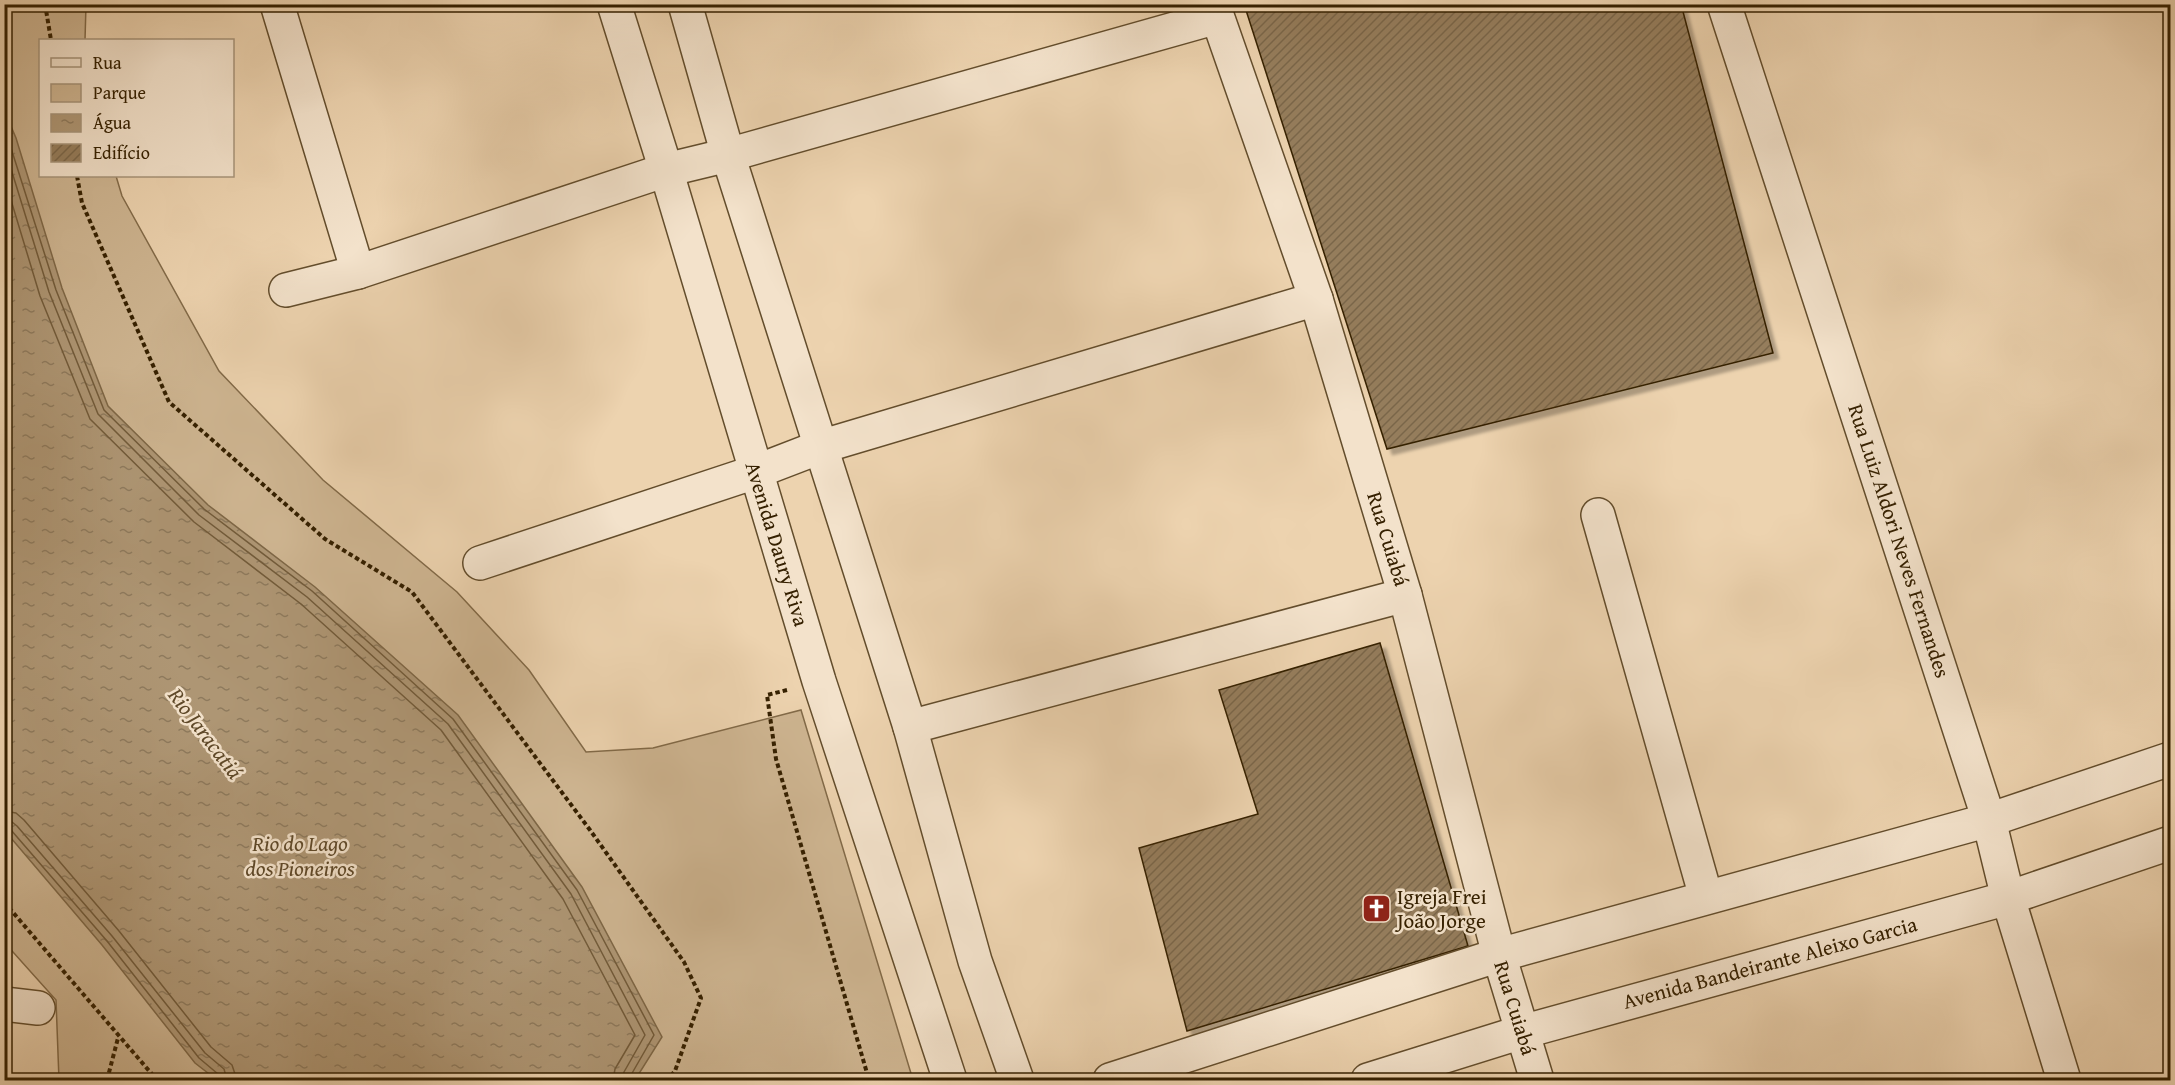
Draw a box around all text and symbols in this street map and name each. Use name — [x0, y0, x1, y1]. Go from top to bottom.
legend — [39, 39, 234, 177]
text: Rua — [93, 49, 122, 76]
text: Parque — [93, 79, 146, 106]
text: Água — [93, 109, 132, 136]
text: Edifício — [93, 139, 150, 166]
street label: Rua Luiz Aldori Neves Fernandes — [1841, 400, 1958, 682]
street label: Avenida Daury Riva — [738, 458, 817, 630]
street label: Rua Cuiabá — [1359, 488, 1418, 590]
water label: Rio Jaracatiá — [160, 680, 251, 785]
water label: Rio do Lago dos Pioneiros — [245, 827, 355, 884]
place label: Igreja Frei João Jorge — [1394, 881, 1487, 936]
church icon: Igreja Frei João Jorge — [1360, 893, 1392, 925]
street label: Avenida Bandeirante Aleixo Garcia — [1619, 908, 1920, 1017]
street label: Rua Cuiabá — [1486, 957, 1545, 1059]

